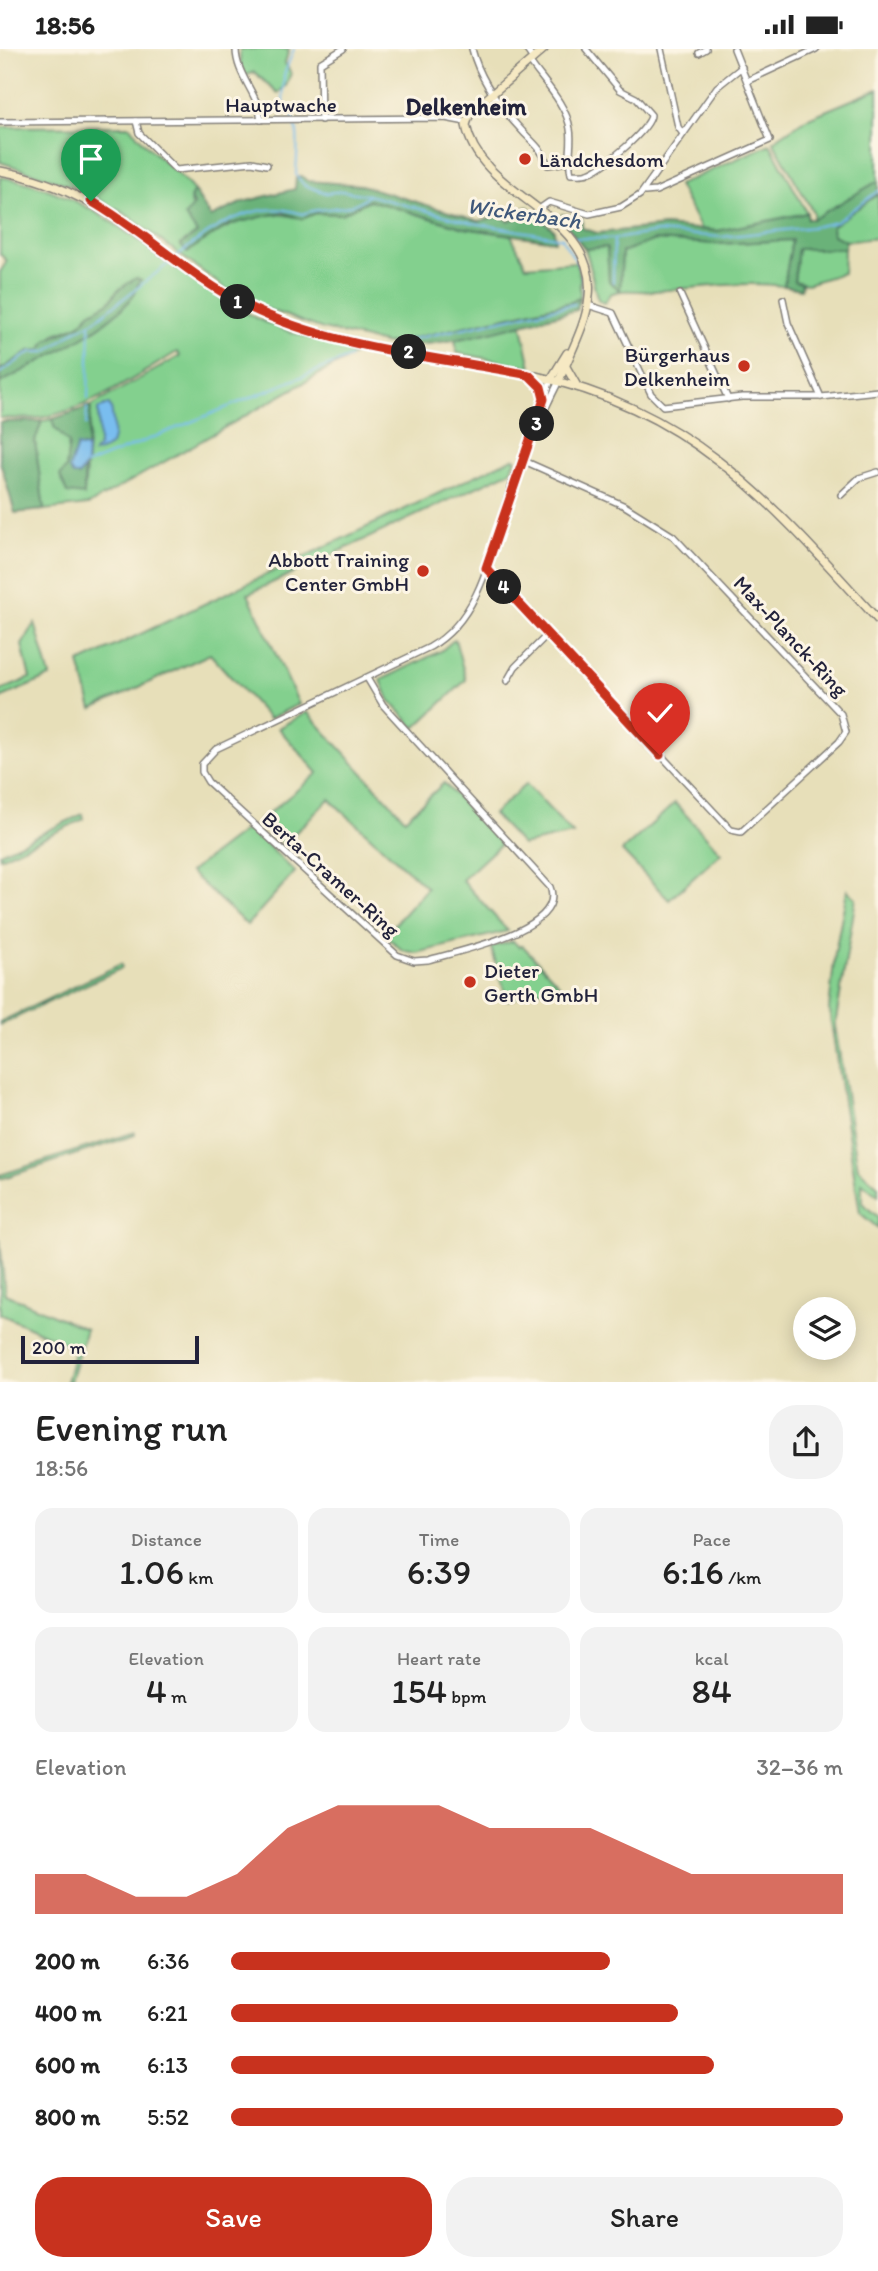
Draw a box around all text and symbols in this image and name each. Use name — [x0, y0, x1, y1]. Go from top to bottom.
text: 18:56 — [35, 9, 95, 41]
street label: Hauptwache — [225, 92, 337, 117]
district label: Delkenheim — [405, 92, 527, 121]
pin — [61, 129, 121, 201]
icon: arrive — [72, 140, 110, 178]
place label: Ländchesdom — [539, 147, 664, 172]
marker: Ländchesdom — [517, 151, 533, 167]
water label: Wickerbach — [465, 191, 584, 235]
pin: 1 — [220, 285, 256, 319]
text: 1 — [233, 290, 242, 313]
pin: 2 — [392, 335, 426, 369]
text: 2 — [404, 340, 414, 363]
place label: Bürgerhaus Delkenheim — [624, 342, 730, 391]
marker: Bürgerhaus Delkenheim — [736, 358, 752, 374]
pin: 3 — [520, 407, 554, 441]
text: 3 — [531, 412, 542, 435]
place label: Abbott Training Center GmbH — [268, 547, 409, 596]
marker: Abbott Training Center GmbH — [415, 563, 431, 579]
pin: 4 — [486, 569, 522, 605]
street label: Max-Planck-Ring — [729, 570, 854, 702]
text: 4 — [498, 575, 509, 598]
pin — [630, 683, 690, 755]
icon: check — [641, 694, 679, 732]
street label: Berta-Cramer-Ring — [257, 806, 405, 942]
place label: Dieter Gerth GmbH — [484, 958, 598, 1007]
marker: Dieter Gerth GmbH — [462, 974, 478, 990]
map controls — [793, 1297, 856, 1360]
button: layers — [793, 1297, 856, 1360]
scale bar — [21, 1333, 200, 1365]
text: 200 m — [32, 1336, 86, 1359]
text: Evening run — [35, 1405, 228, 1451]
button: share — [769, 1405, 843, 1479]
text: 18:56 — [35, 1454, 88, 1482]
text: Distance — [131, 1528, 202, 1551]
text: Time — [419, 1528, 459, 1551]
text: Pace — [693, 1528, 731, 1551]
text: 1.06 — [119, 1551, 184, 1593]
text: 6:39 — [407, 1551, 471, 1593]
text: 6:16 — [662, 1551, 724, 1593]
text: km — [184, 1566, 214, 1589]
text: /km — [724, 1566, 761, 1589]
text: Elevation — [129, 1647, 204, 1670]
text: Heart rate — [397, 1647, 481, 1670]
text: kcal — [695, 1647, 729, 1670]
text: 4 — [146, 1670, 167, 1712]
text: 154 — [391, 1670, 447, 1712]
text: 84 — [692, 1670, 732, 1712]
text: m — [167, 1685, 187, 1708]
text: bpm — [447, 1685, 487, 1708]
text: Elevation — [35, 1753, 126, 1781]
text: 32–36 m — [756, 1753, 843, 1781]
text: 200 m — [35, 1947, 100, 1975]
text: 6:36 — [147, 1947, 190, 1975]
text: 400 m — [35, 1999, 102, 2027]
text: 6:21 — [147, 1999, 188, 2027]
text: 600 m — [35, 2051, 100, 2079]
text: 6:13 — [147, 2051, 188, 2079]
text: 800 m — [35, 2103, 100, 2131]
text: 5:52 — [147, 2103, 189, 2131]
button: Save — [35, 2177, 432, 2257]
button: Share — [446, 2177, 843, 2257]

